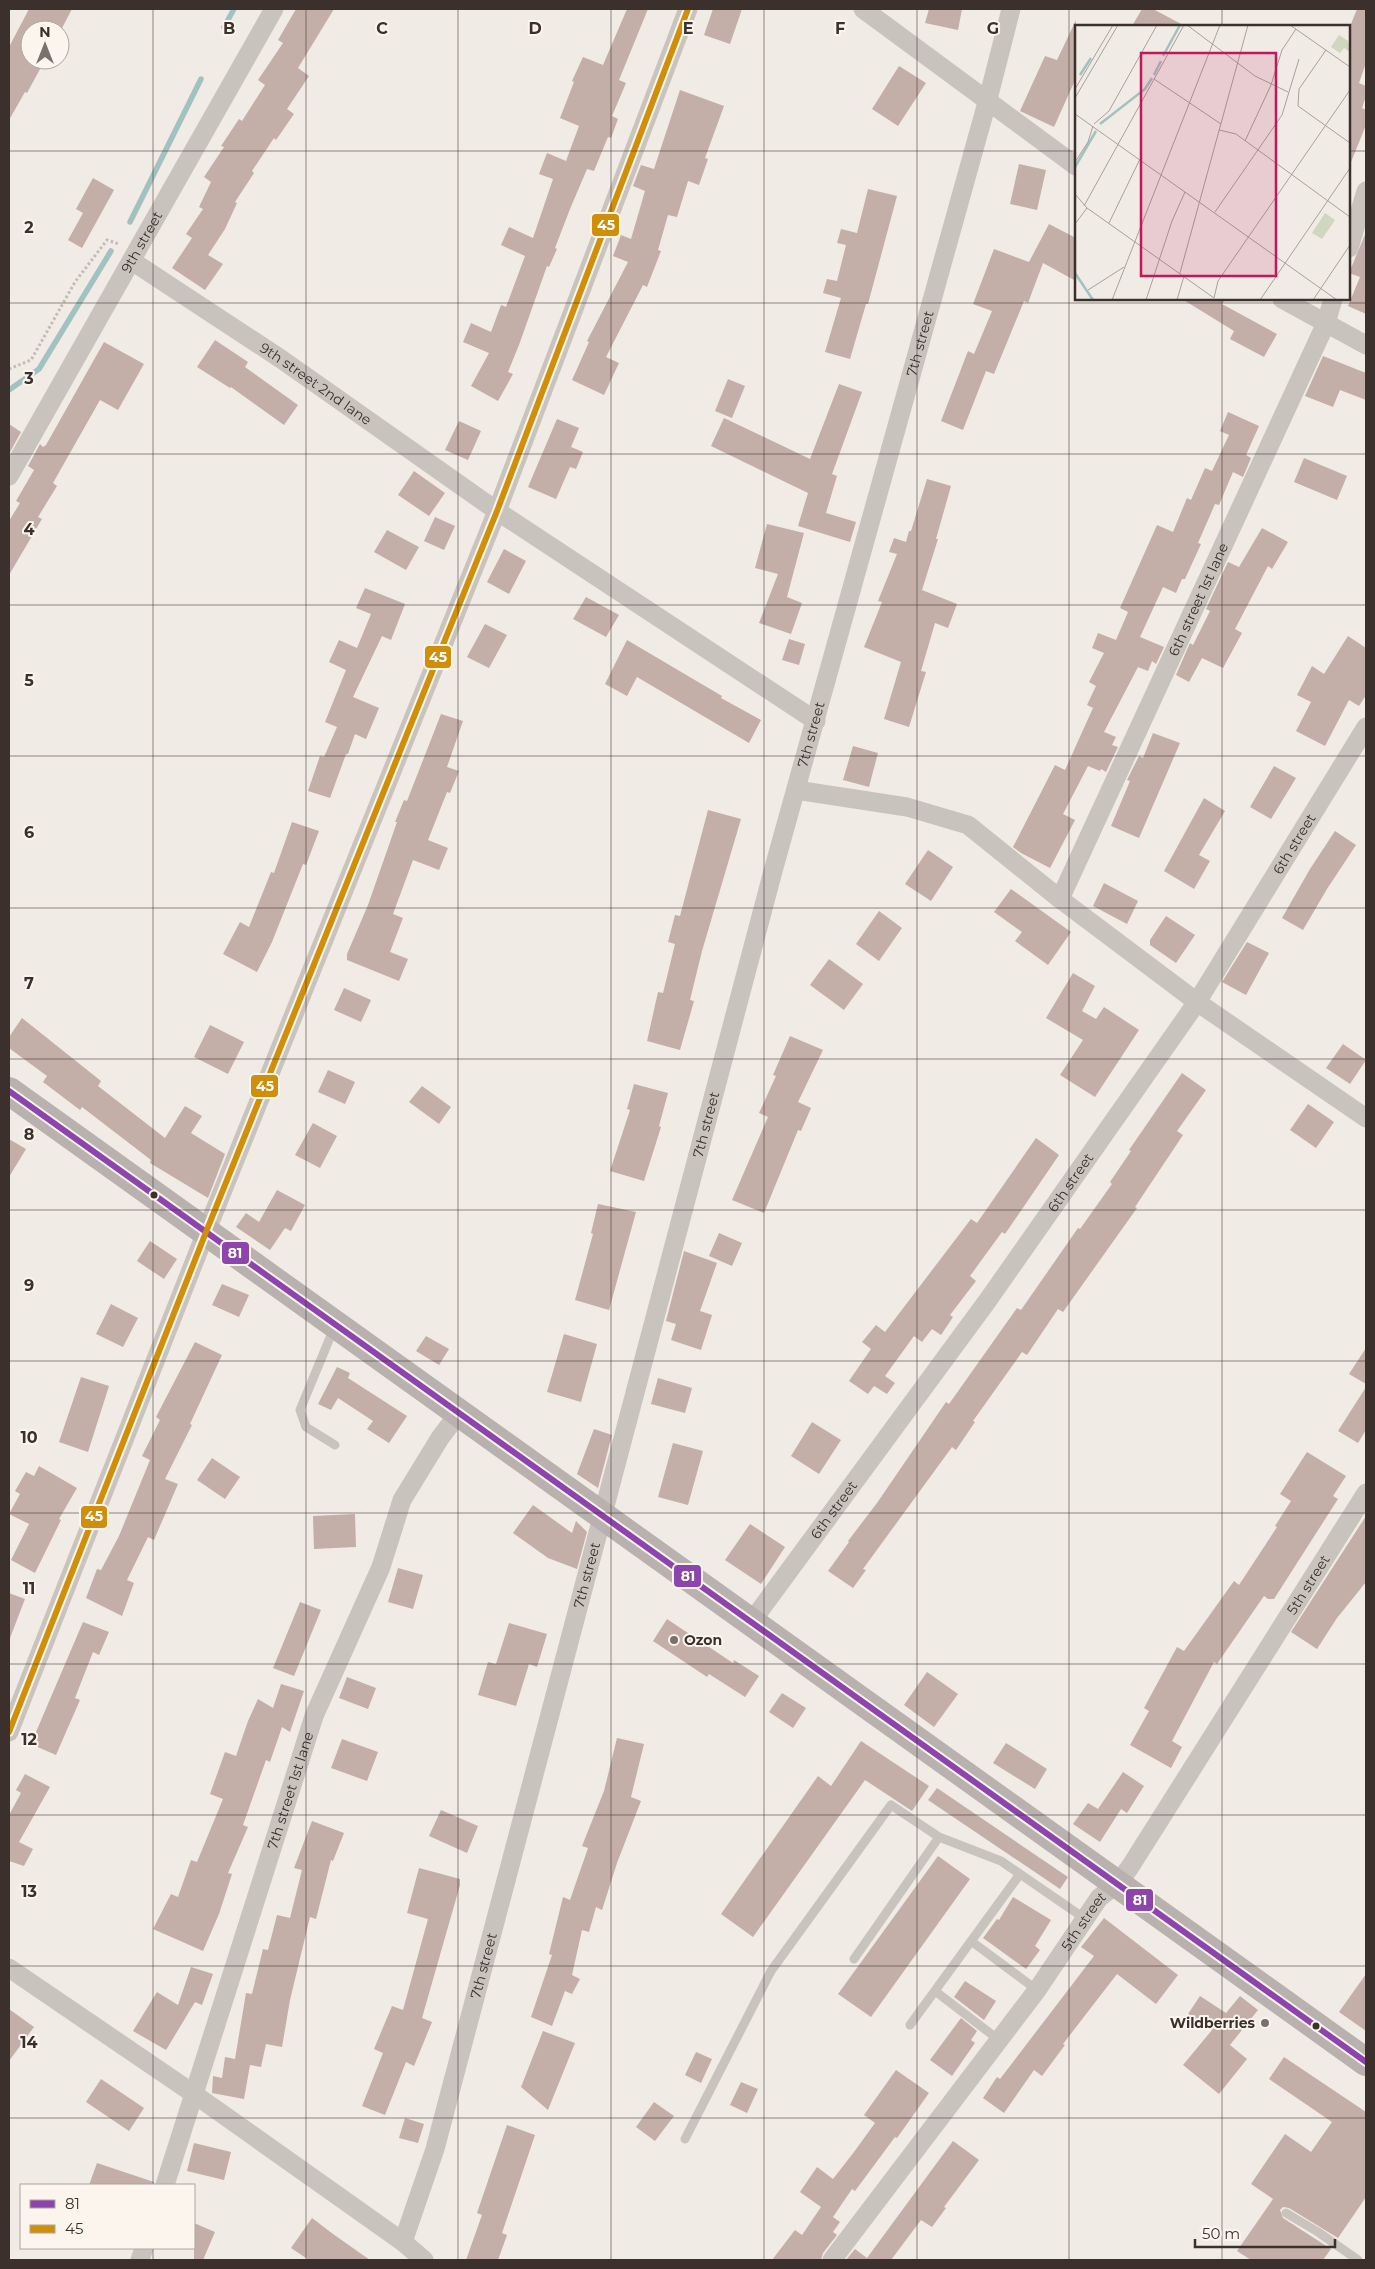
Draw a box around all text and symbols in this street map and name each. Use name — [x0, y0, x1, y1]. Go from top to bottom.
text: B — [223, 19, 235, 38]
text: C — [376, 19, 388, 38]
text: D — [528, 19, 542, 38]
text: E — [683, 19, 693, 38]
text: F — [835, 19, 845, 38]
text: G — [987, 19, 999, 38]
north arrow — [20, 20, 70, 70]
text: N — [39, 23, 51, 41]
inset map — [1075, 25, 1350, 300]
street label: 9th street — [117, 208, 167, 276]
line badge: 45 — [591, 213, 620, 237]
text: 45 — [597, 216, 615, 234]
text: 2 — [24, 218, 34, 237]
street label: 7th street — [902, 308, 938, 378]
street label: 9th street 2nd lane — [256, 339, 375, 429]
text: 3 — [23, 369, 34, 388]
text: 4 — [23, 520, 35, 539]
street label: 6th street 1st lane — [1164, 540, 1232, 659]
line badge: 45 — [424, 645, 452, 669]
text: 45 — [429, 648, 447, 666]
text: 5 — [24, 671, 34, 690]
street label: 7th street — [793, 699, 829, 769]
street label: 6th street — [1269, 810, 1320, 878]
text: 6 — [24, 823, 34, 842]
text: 7 — [24, 974, 34, 993]
line badge: 45 — [250, 1074, 279, 1098]
text: 45 — [256, 1077, 274, 1095]
street label: 7th street — [689, 1089, 723, 1159]
text: 8 — [24, 1125, 34, 1144]
street label: 6th street — [1044, 1149, 1098, 1215]
unlabelled marker — [149, 1190, 159, 1200]
line badge: 81 — [221, 1241, 250, 1265]
text: 81 — [228, 1244, 242, 1262]
text: 9 — [24, 1276, 34, 1295]
text: 10 — [20, 1428, 38, 1447]
street label: 6th street — [806, 1477, 861, 1543]
line badge: 45 — [80, 1505, 108, 1529]
text: 45 — [85, 1507, 103, 1525]
street label: 7th street — [569, 1540, 604, 1610]
street label: 5th street — [1283, 1551, 1334, 1618]
line badge: 81 — [673, 1564, 702, 1588]
text: 81 — [681, 1567, 695, 1585]
text: 11 — [23, 1579, 35, 1598]
place label: Ozon — [684, 1631, 722, 1649]
marker: Ozon — [668, 1634, 680, 1646]
street label: 7th street 1st lane — [263, 1729, 317, 1851]
text: 12 — [21, 1730, 37, 1749]
text: 13 — [21, 1882, 37, 1901]
street label: 5th street — [1057, 1887, 1109, 1954]
line badge: 81 — [1125, 1888, 1154, 1912]
text: 81 — [1133, 1891, 1147, 1909]
street label: 7th street — [466, 1930, 501, 2001]
place label: Wildberries — [1170, 2014, 1256, 2032]
marker: Wildberries — [1259, 2017, 1271, 2029]
unlabelled marker — [1311, 2021, 1321, 2031]
text: 14 — [20, 2033, 38, 2052]
legend — [20, 2184, 195, 2249]
text: 81 — [65, 2194, 80, 2213]
scale bar — [1195, 2216, 1335, 2248]
text: 45 — [65, 2219, 83, 2238]
text: 50 m — [1202, 2224, 1240, 2243]

